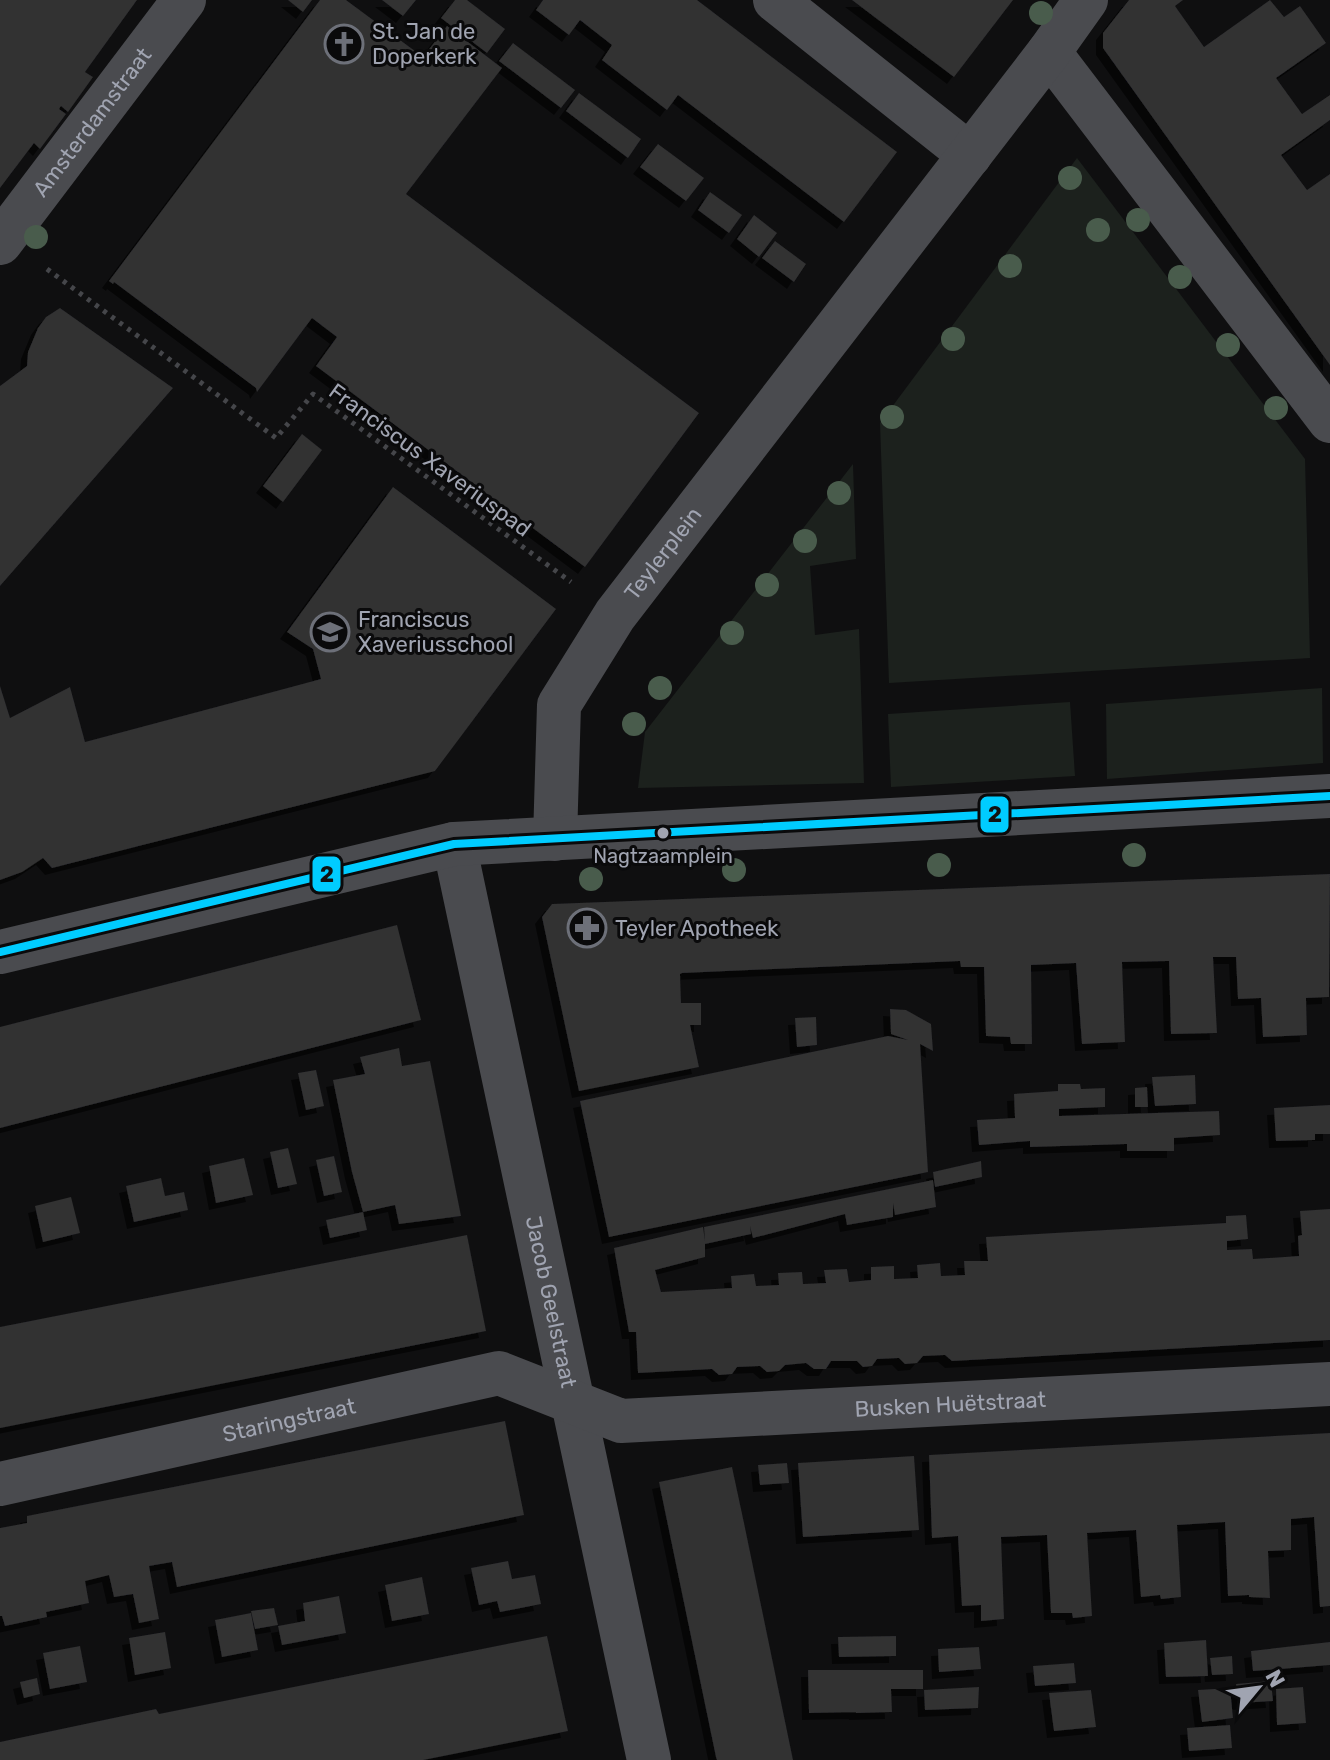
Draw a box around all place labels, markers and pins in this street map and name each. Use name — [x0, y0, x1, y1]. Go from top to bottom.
place label: St. Jan de Doperkerk — [372, 18, 477, 70]
church icon: St. Jan de Doperkerk — [323, 23, 365, 65]
place label: Franciscus Xaveriusschool — [358, 606, 513, 658]
school or university icon: Franciscus Xaveriusschool — [309, 611, 351, 653]
marker: Nagtzaamplein — [655, 825, 671, 841]
place label: Nagtzaamplein — [593, 844, 733, 868]
pharmacy icon: Teyler Apotheek — [566, 907, 608, 949]
place label: Teyler Apotheek — [615, 915, 779, 942]

